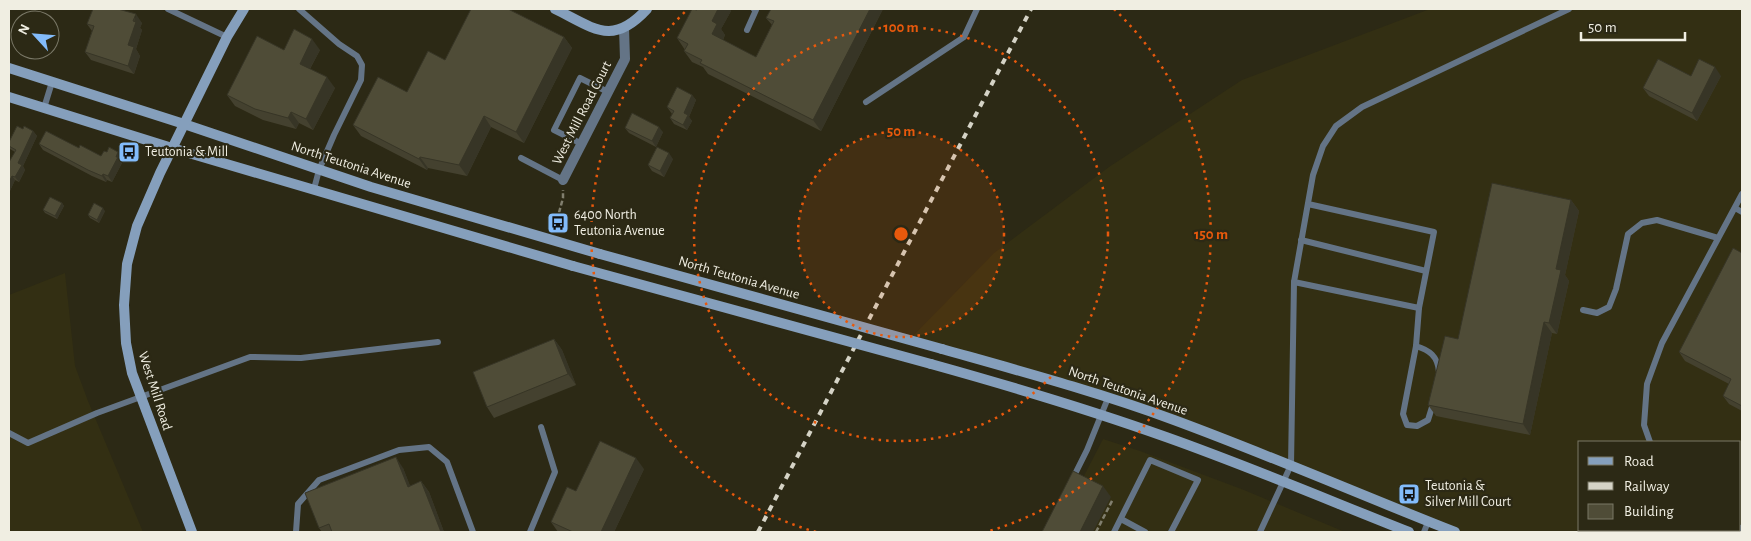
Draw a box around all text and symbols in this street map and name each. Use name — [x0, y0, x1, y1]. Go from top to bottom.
north arrow — [10, 10, 60, 60]
scale bar — [1581, 10, 1685, 42]
text: 100 m — [883, 20, 919, 35]
text: 50 m — [1588, 20, 1617, 35]
text: N — [16, 22, 33, 37]
street label: West Mill Road Court — [550, 59, 614, 167]
text: 50 m — [887, 124, 915, 139]
street label: North Teutonia Avenue — [289, 139, 413, 191]
bus stop icon: Teutonia & Mill — [117, 140, 141, 164]
place label: Teutonia & Mill — [145, 145, 228, 159]
place label: 6400 North Teutonia Avenue — [574, 208, 665, 238]
bus stop icon: 6400 North Teutonia Avenue — [546, 211, 570, 235]
centre of rings — [892, 225, 910, 243]
text: 150 m — [1194, 227, 1228, 242]
street label: North Teutonia Avenue — [677, 254, 801, 302]
street label: West Mill Road — [136, 350, 174, 432]
street label: North Teutonia Avenue — [1066, 364, 1190, 418]
legend — [1578, 441, 1741, 531]
text: Road — [1624, 454, 1654, 469]
place label: Teutonia & Silver Mill Court — [1425, 479, 1512, 509]
text: Railway — [1624, 479, 1670, 494]
bus stop icon: Teutonia & Silver Mill Court — [1397, 482, 1421, 506]
text: Building — [1624, 504, 1674, 519]

